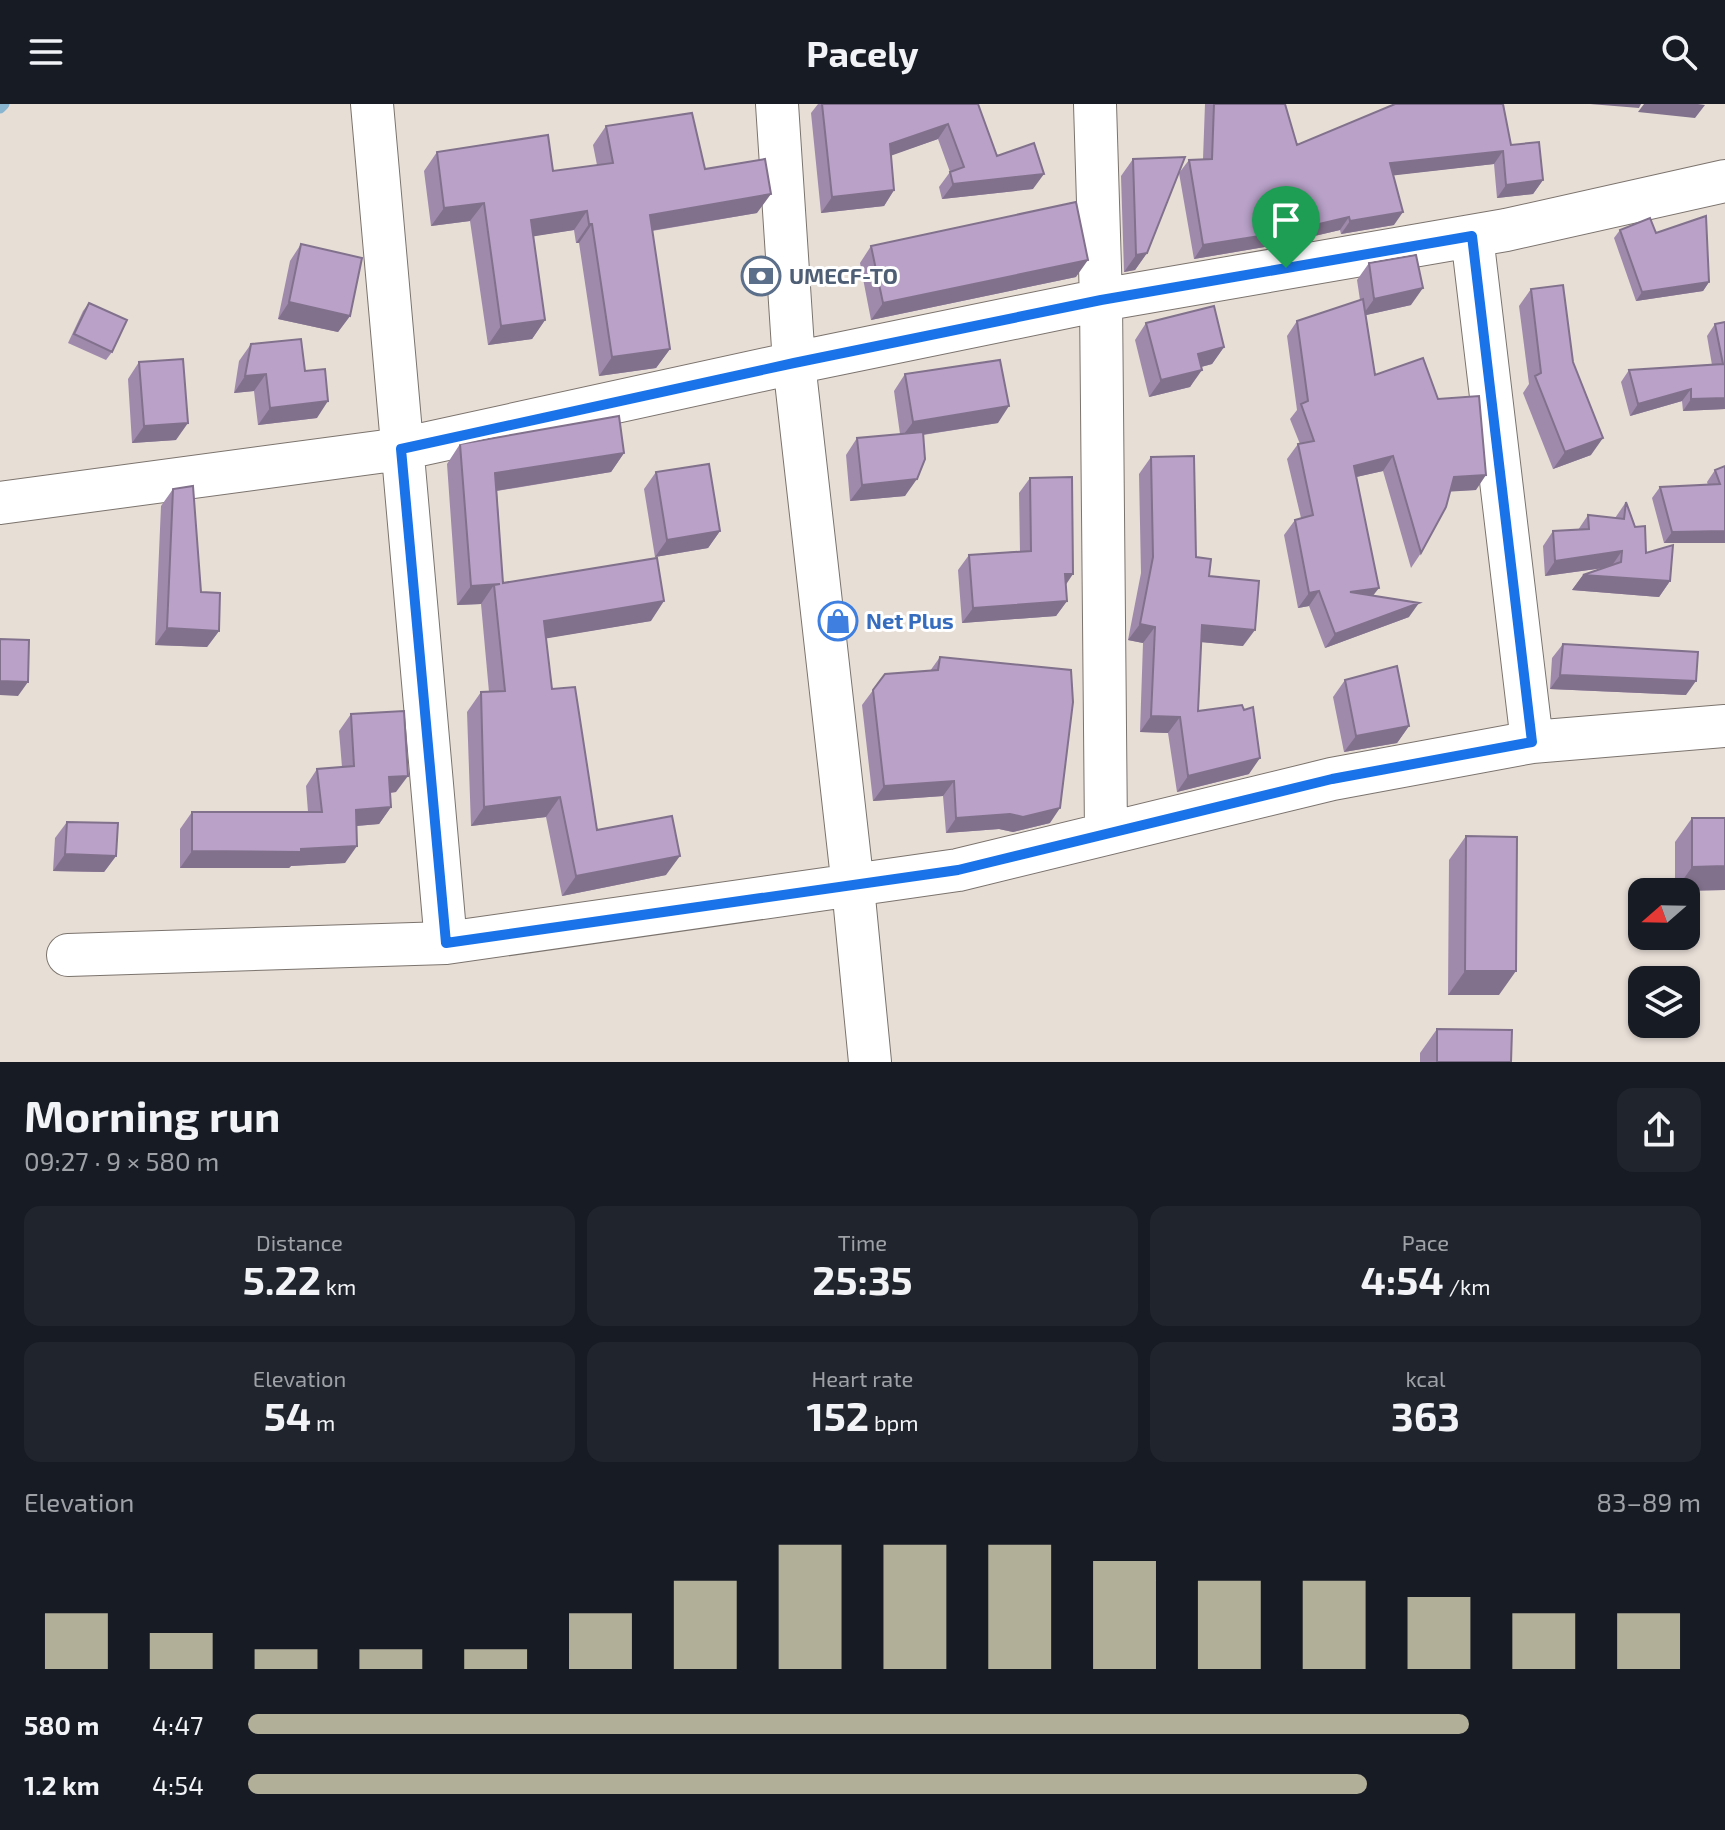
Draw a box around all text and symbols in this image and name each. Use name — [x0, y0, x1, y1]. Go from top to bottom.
icon: menu — [24, 30, 68, 74]
icon: search — [1657, 30, 1701, 74]
text: Pacely — [806, 31, 919, 74]
pin — [1252, 186, 1320, 268]
icon: arrive — [1264, 198, 1308, 242]
bank icon: UMECF-TO — [740, 255, 782, 297]
place label: UMECF-TO — [789, 262, 898, 288]
shop icon: Net Plus — [817, 600, 859, 642]
place label: Net Plus — [866, 607, 954, 633]
north arrow — [1628, 878, 1700, 950]
map controls — [1628, 878, 1700, 1038]
button: layers — [1628, 966, 1700, 1038]
text: Morning run — [24, 1088, 280, 1141]
button: share — [1617, 1088, 1701, 1172]
text: 09:27 · 9 × 580 m — [24, 1145, 219, 1176]
text: Distance — [256, 1229, 343, 1255]
text: Time — [838, 1229, 887, 1255]
text: Pace — [1402, 1229, 1449, 1255]
text: 5.22 — [243, 1255, 321, 1303]
text: 25:35 — [812, 1255, 913, 1303]
text: 4:54 — [1360, 1255, 1444, 1303]
text: km — [321, 1273, 356, 1299]
text: /km — [1444, 1273, 1491, 1299]
text: Elevation — [253, 1365, 346, 1391]
text: Heart rate — [812, 1365, 913, 1391]
text: kcal — [1405, 1365, 1446, 1391]
text: 54 — [264, 1391, 311, 1439]
text: 152 — [806, 1391, 869, 1439]
text: 363 — [1391, 1391, 1460, 1439]
text: m — [311, 1409, 335, 1435]
text: bpm — [869, 1409, 919, 1435]
text: Elevation — [24, 1486, 134, 1517]
text: 83–89 m — [1596, 1486, 1701, 1517]
text: 580 m — [24, 1709, 99, 1740]
text: 4:47 — [152, 1709, 203, 1740]
text: 1.2 km — [24, 1769, 100, 1800]
text: 4:54 — [152, 1769, 204, 1800]

